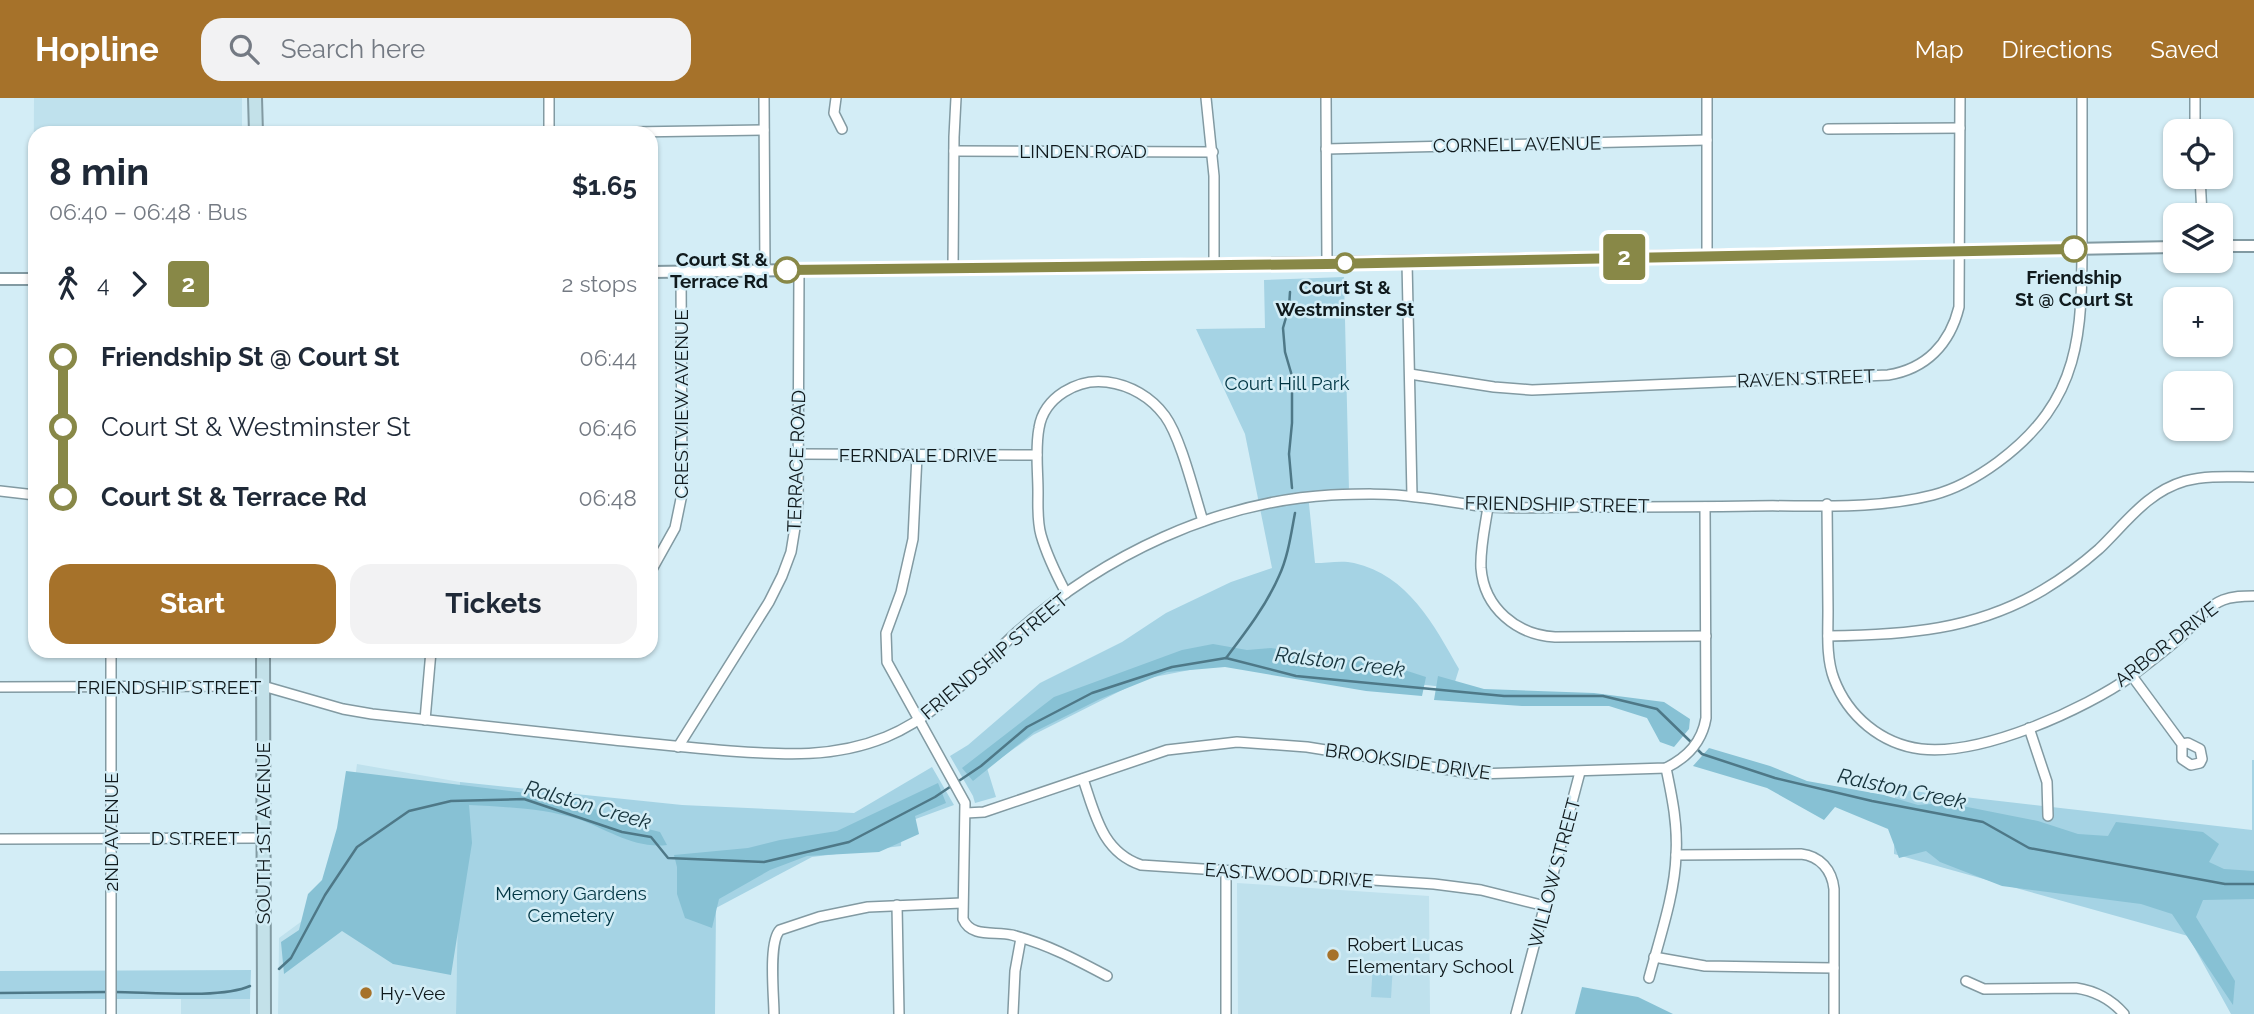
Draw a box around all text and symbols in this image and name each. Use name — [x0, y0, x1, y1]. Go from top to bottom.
search box — [201, 18, 691, 81]
text: Hopline — [35, 30, 159, 69]
icon: search — [225, 30, 263, 68]
text: Search here — [281, 34, 425, 64]
text: Map — [1915, 35, 1964, 64]
text: Directions — [2002, 35, 2112, 64]
text: Saved — [2150, 35, 2219, 64]
map controls — [2163, 119, 2233, 441]
button: locate — [2163, 119, 2233, 189]
street label: CORNELL AVENUE — [1433, 132, 1601, 156]
street label: LINDEN ROAD — [1019, 140, 1147, 162]
text: 8 min — [49, 149, 149, 194]
text: $1.65 — [572, 171, 637, 201]
text: 06:40 – 06:48 · Bus — [49, 198, 247, 225]
button: layers — [2163, 203, 2233, 273]
line badge: 2 — [1601, 234, 1647, 280]
marker: Friendship St @ Court St — [2061, 236, 2087, 262]
text: 2 — [1617, 242, 1631, 271]
place label: Court St & Terrace Rd — [670, 248, 768, 292]
marker: Court St & Westminster St — [1335, 253, 1355, 273]
marker: Court St & Terrace Rd — [774, 257, 800, 283]
icon: walk — [49, 265, 87, 303]
icon: forward — [120, 265, 158, 303]
place label: Friendship St @ Court St — [2015, 266, 2134, 310]
text: 2 — [182, 269, 195, 298]
text: 4 — [97, 270, 110, 297]
text: 2 stops — [562, 270, 637, 297]
place label: Court St & Westminster St — [1276, 276, 1415, 320]
button: + — [2163, 287, 2233, 357]
street label: CRESTVIEW AVENUE — [670, 309, 692, 499]
text: Friendship St @ Court St — [101, 342, 399, 372]
text: 06:44 — [580, 344, 637, 371]
street label: RAVEN STREET — [1737, 365, 1876, 391]
button: − — [2163, 371, 2233, 441]
park label: Court Hill Park — [1224, 372, 1350, 394]
street label: TERRACE ROAD — [783, 389, 809, 533]
text: Court St & Westminster St — [101, 412, 411, 442]
text: 06:46 — [578, 414, 637, 441]
street label: FERNDALE DRIVE — [839, 444, 997, 466]
text: Court St & Terrace Rd — [101, 482, 367, 512]
text: 06:48 — [579, 484, 637, 511]
street label: FRIENDSHIP STREET — [1464, 491, 1650, 517]
button: Start — [49, 564, 336, 644]
button: Tickets — [350, 564, 637, 644]
street label: FRIENDSHIP STREET — [916, 588, 1072, 724]
street label: ARBOR DRIVE — [2110, 597, 2222, 691]
water label: Ralston Creek — [1274, 641, 1406, 682]
street label: FRIENDSHIP STREET — [77, 676, 262, 698]
street label: BROOKSIDE DRIVE — [1324, 738, 1492, 784]
street label: SOUTH 1ST AVENUE — [252, 742, 274, 924]
water label: Ralston Creek — [1836, 763, 1969, 814]
street label: 2ND AVENUE — [100, 772, 122, 892]
water label: Ralston Creek — [522, 774, 654, 835]
street label: WILLOW STREET — [1523, 795, 1585, 950]
street label: D STREET — [151, 827, 240, 849]
street label: EASTWOOD DRIVE — [1204, 858, 1374, 892]
park label: Memory Gardens Cemetery — [495, 882, 647, 926]
place label: Robert Lucas Elementary School — [1347, 933, 1514, 977]
marker: Robert Lucas Elementary School — [1325, 947, 1341, 963]
place label: Hy-Vee — [380, 982, 445, 1004]
marker: Hy-Vee — [358, 985, 374, 1001]

